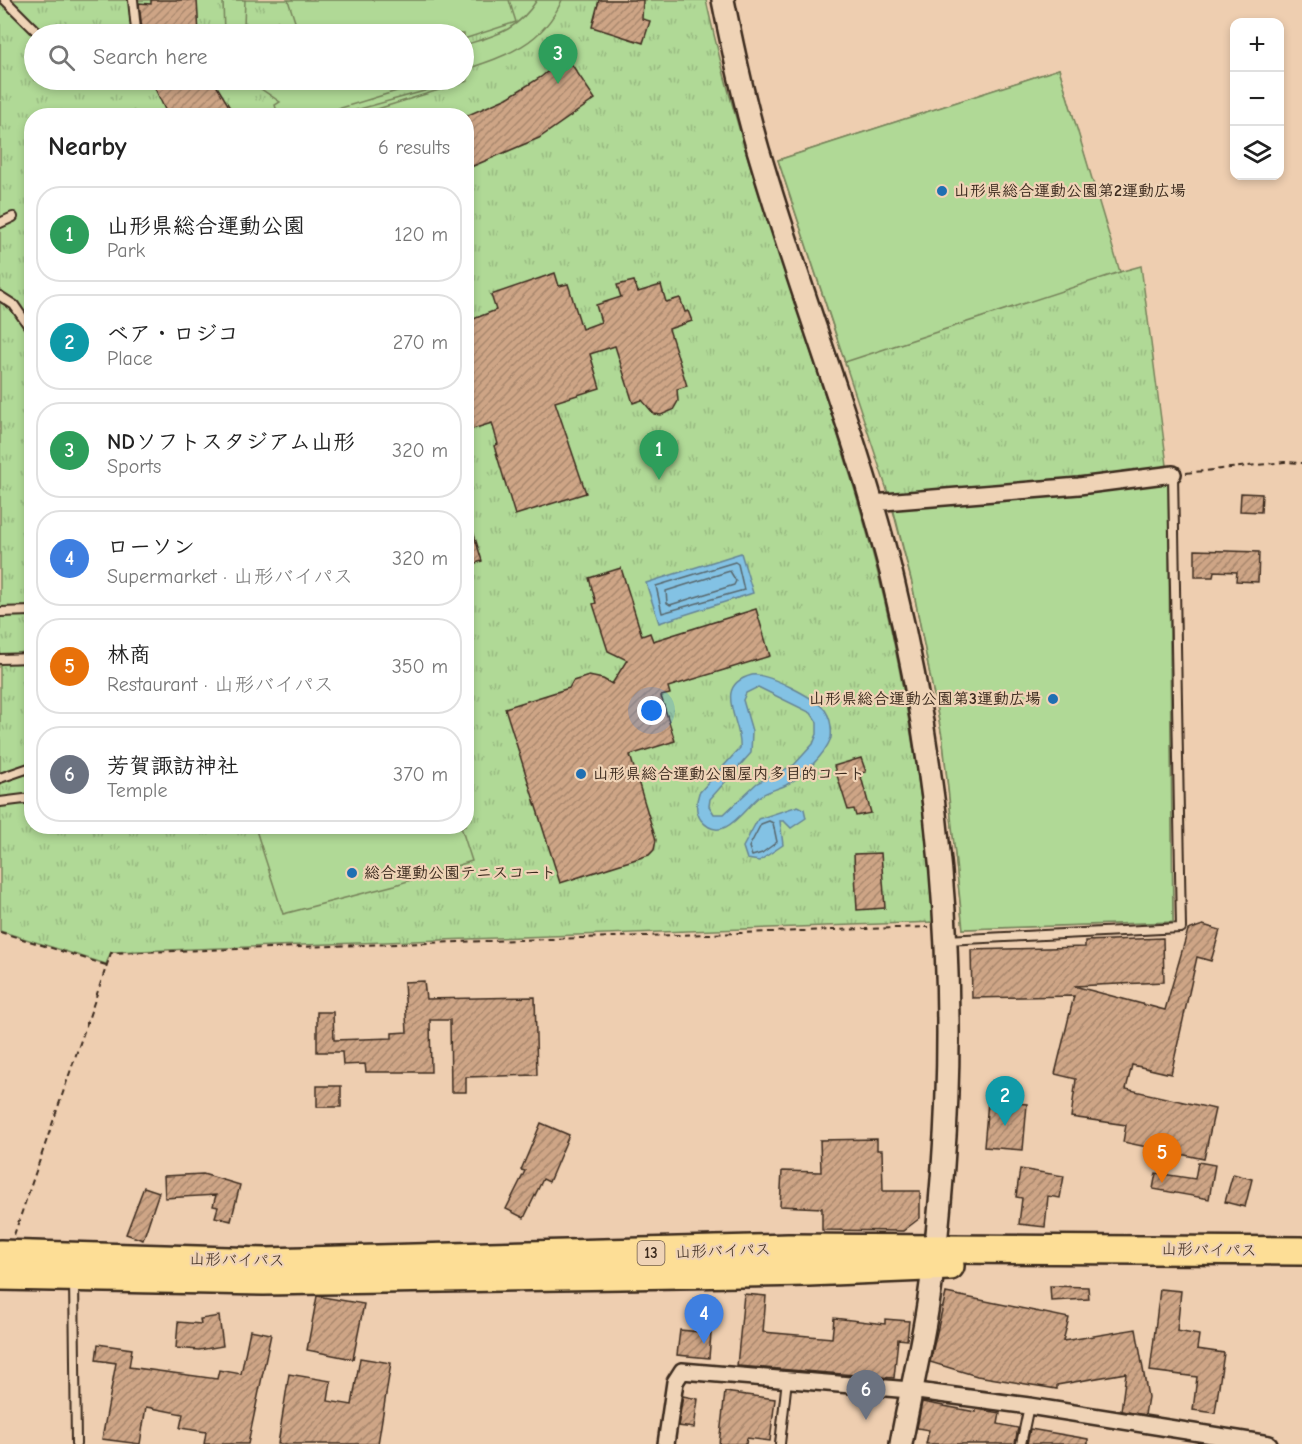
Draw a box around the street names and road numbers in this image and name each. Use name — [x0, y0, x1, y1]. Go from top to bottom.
street label: 山形バイパス — [675, 1240, 771, 1262]
street label: 山形バイパス — [1161, 1240, 1257, 1260]
road number: 13 — [638, 1241, 664, 1265]
street label: 山形バイパス — [189, 1250, 285, 1270]

